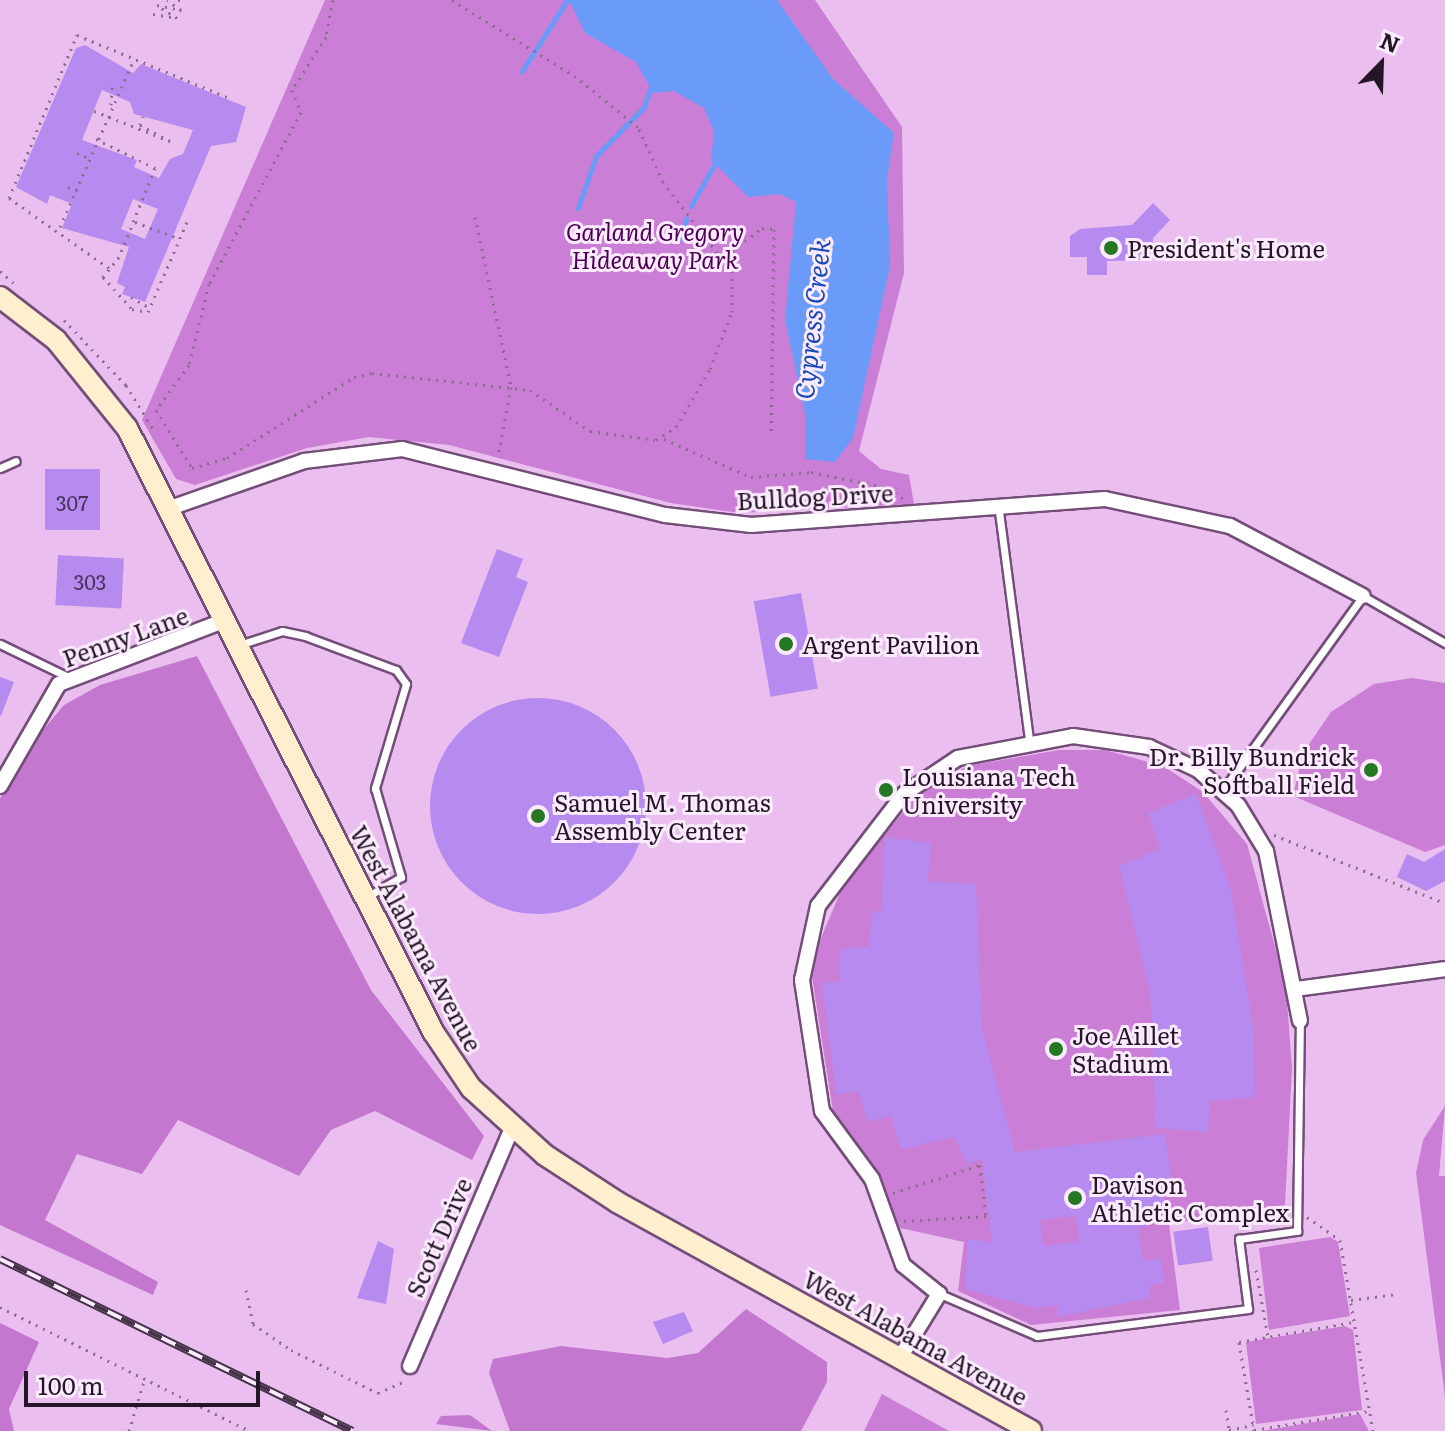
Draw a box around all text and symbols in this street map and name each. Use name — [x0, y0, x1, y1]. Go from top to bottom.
text: N — [1376, 23, 1406, 60]
north arrow — [1341, 24, 1421, 104]
park label: Garland Gregory Hideaway Park — [566, 217, 744, 273]
place label: President's Home — [1127, 234, 1325, 262]
water label: Cypress Creek — [787, 237, 835, 401]
marker: President's Home — [1102, 239, 1120, 257]
street label: Bulldog Drive — [736, 478, 894, 514]
house number: 307 — [56, 490, 88, 514]
house number: 303 — [74, 569, 106, 593]
street label: Penny Lane — [58, 600, 192, 672]
place label: Argent Pavilion — [802, 630, 980, 658]
marker: Argent Pavilion — [777, 635, 795, 653]
place label: Dr. Billy Bundrick Softball Field — [1149, 742, 1355, 798]
marker: Dr. Billy Bundrick Softball Field — [1362, 761, 1380, 779]
place label: Louisiana Tech University — [902, 762, 1076, 818]
marker: Louisiana Tech University — [877, 781, 895, 799]
place label: Samuel M. Thomas Assembly Center — [554, 788, 771, 844]
marker: Samuel M. Thomas Assembly Center — [529, 807, 547, 825]
street label: West Alabama Avenue — [345, 820, 489, 1056]
place label: Joe Aillet Stadium — [1072, 1021, 1179, 1077]
marker: Joe Aillet Stadium — [1047, 1040, 1065, 1058]
place label: Davison Athletic Complex — [1091, 1170, 1289, 1226]
street label: Scott Drive — [399, 1173, 477, 1301]
marker: Davison Athletic Complex — [1066, 1189, 1084, 1207]
street label: West Alabama Avenue — [799, 1263, 1033, 1411]
scale bar — [28, 1355, 264, 1405]
text: 100 m — [38, 1367, 104, 1402]

